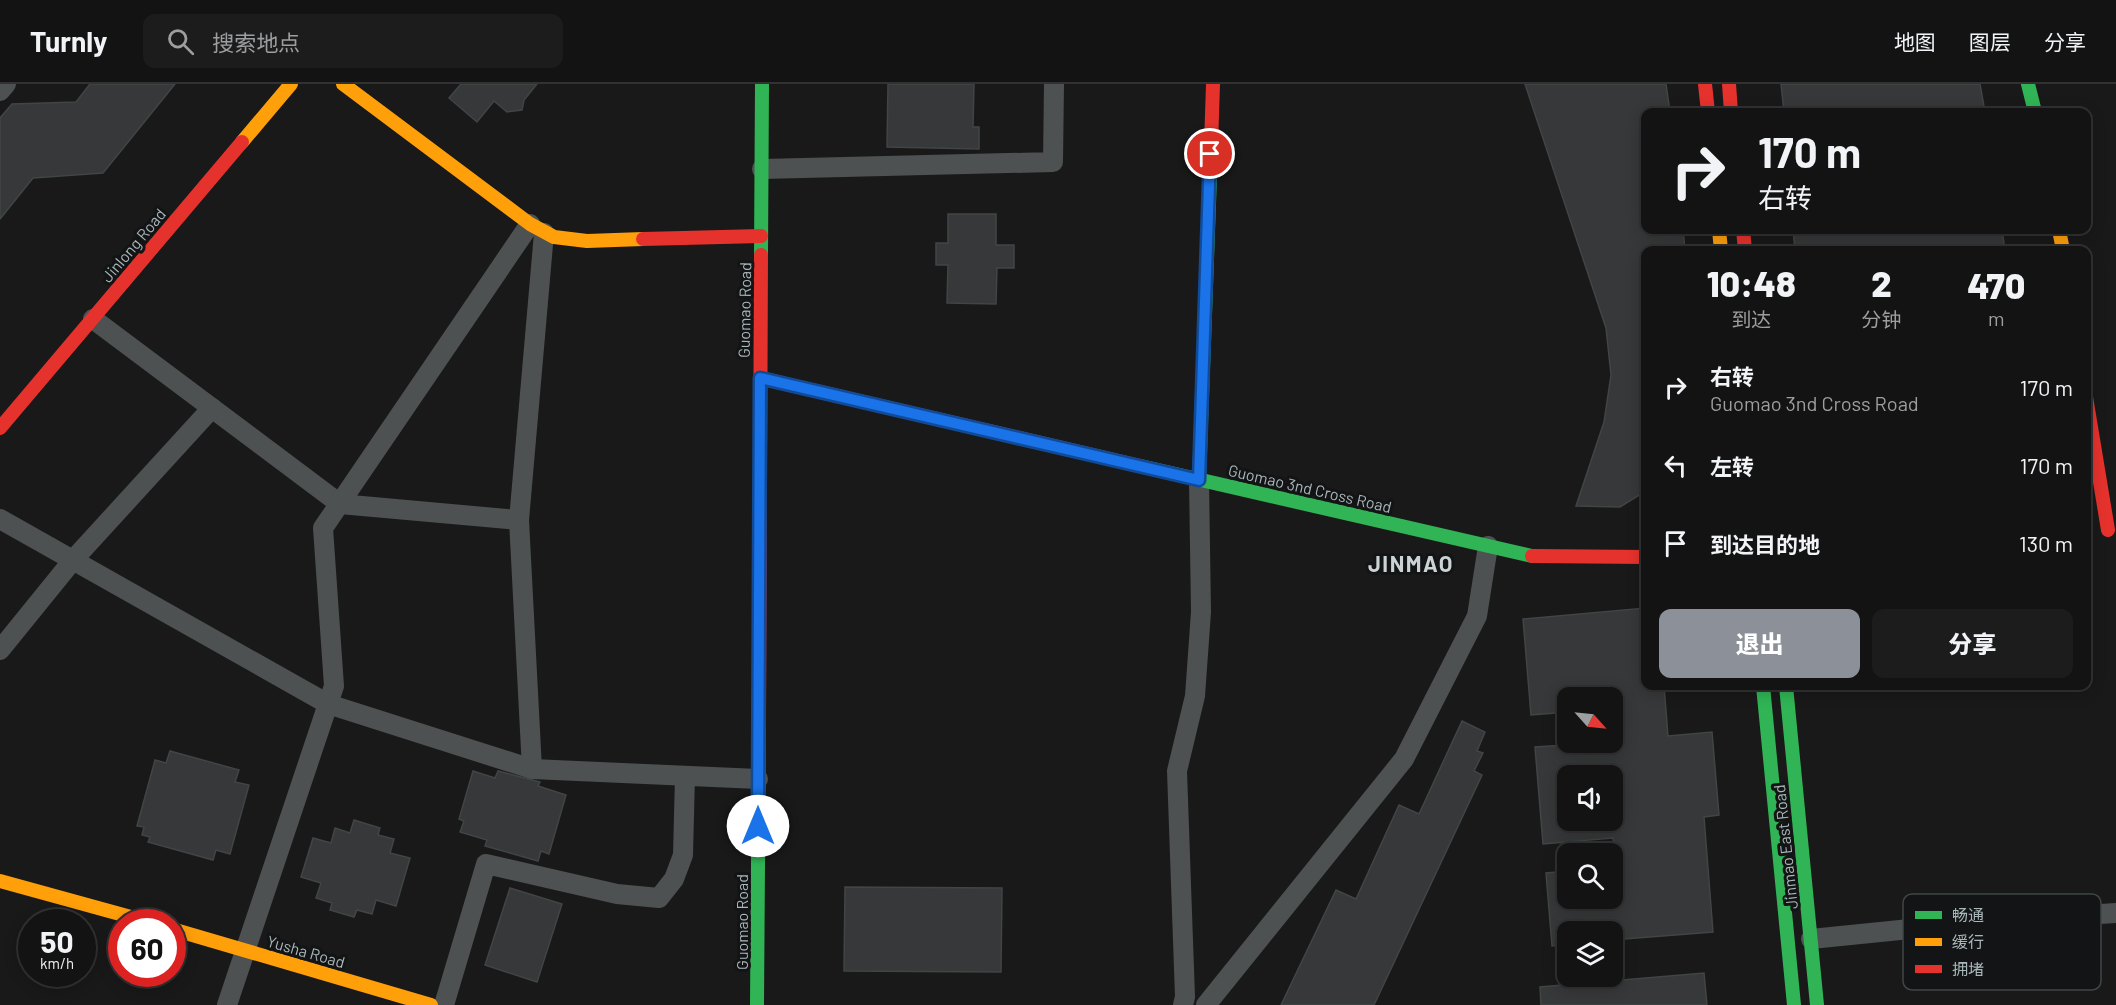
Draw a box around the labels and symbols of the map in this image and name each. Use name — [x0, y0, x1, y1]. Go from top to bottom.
pin — [1184, 128, 1235, 179]
street label: Jinlong Road — [97, 204, 169, 286]
street label: Guomao Road — [734, 262, 754, 358]
street label: Guomao 3nd Cross Road — [1226, 460, 1394, 516]
district label: JINMAO — [1368, 550, 1454, 576]
north arrow — [1557, 687, 1623, 753]
street label: Jinmao East Road — [1769, 784, 1801, 910]
position arrow — [726, 794, 790, 858]
street label: Guomao Road — [732, 874, 751, 970]
legend — [1903, 894, 2101, 990]
text: 畅通 — [1952, 905, 1984, 924]
speed limit sign: 60 — [108, 909, 186, 987]
street label: Yusha Road — [265, 931, 347, 971]
text: 缓行 — [1952, 932, 1984, 951]
text: 拥堵 — [1952, 959, 1984, 978]

